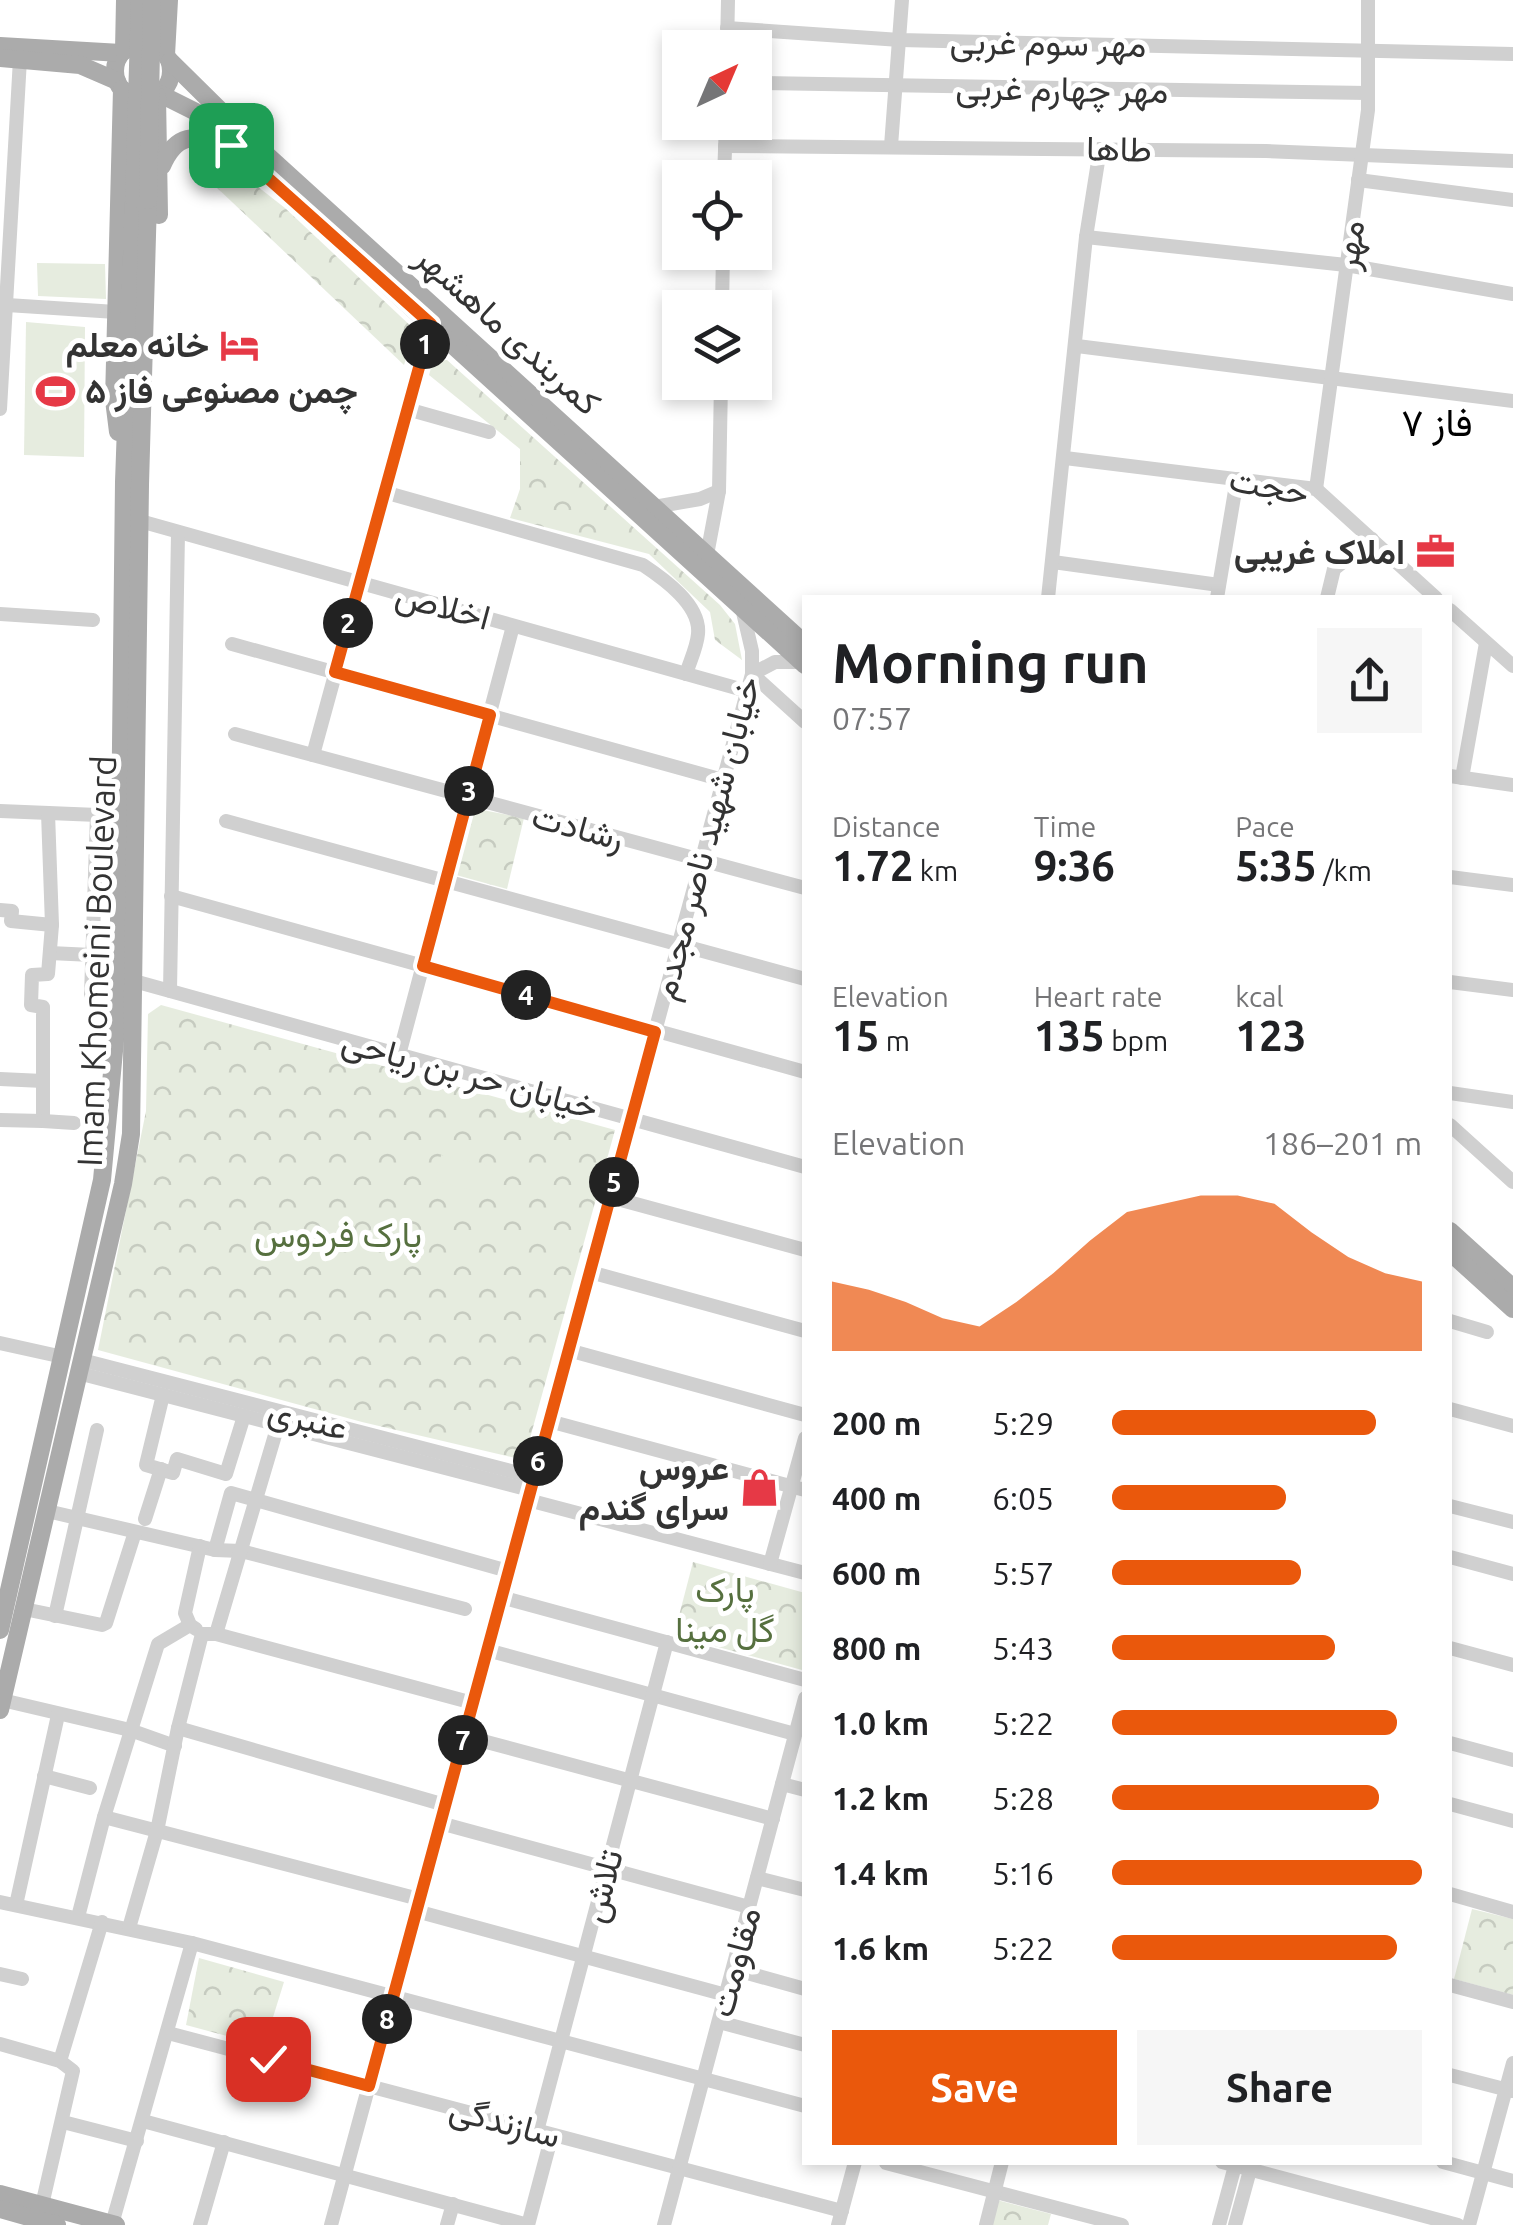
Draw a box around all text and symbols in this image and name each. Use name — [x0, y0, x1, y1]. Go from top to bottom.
street label: مهر سوم غربی — [949, 20, 1147, 68]
north arrow — [662, 30, 772, 140]
map controls — [662, 30, 772, 400]
street label: مهر چهارم غربی — [955, 66, 1169, 115]
pin — [189, 103, 274, 188]
icon: arrive — [204, 118, 259, 173]
street label: طاها — [1086, 127, 1152, 169]
button: locate — [662, 160, 772, 270]
street label: مهر — [1325, 218, 1374, 274]
street label: کمربندی ماهشهر — [405, 235, 609, 425]
button: layers — [662, 290, 772, 400]
pin: 1 — [400, 319, 450, 369]
place label: خانه معلم — [66, 324, 209, 368]
hotel icon: خانه معلم — [218, 324, 260, 366]
text: 1 — [417, 328, 433, 359]
sports icon: چمن مصنوعی فاز ۵ — [34, 370, 76, 412]
place label: چمن مصنوعی فاز ۵ — [85, 370, 358, 415]
district label: فاز ۷ — [1401, 401, 1473, 446]
street label: حجت — [1226, 458, 1312, 513]
place label: املاک غریبی — [1234, 531, 1405, 574]
office icon: املاک غریبی — [1414, 531, 1456, 573]
street label: اخلاص — [391, 573, 495, 639]
pin: 2 — [323, 598, 373, 648]
text: 2 — [340, 607, 356, 638]
button: share — [1317, 628, 1422, 733]
text: Morning run — [832, 632, 1149, 693]
street label: خیابان شهید ناصر مجدم — [643, 672, 771, 1005]
text: 07:57 — [832, 700, 912, 736]
street label: Imam Khomeini Boulevard — [69, 755, 123, 1167]
pin: 3 — [444, 766, 494, 816]
text: 3 — [461, 775, 477, 806]
street label: رشادت — [527, 795, 629, 860]
text: Distance — [832, 811, 940, 842]
text: Time — [1034, 811, 1096, 842]
text: Pace — [1235, 811, 1295, 842]
text: 1.72 — [832, 842, 913, 889]
text: 9:36 — [1034, 842, 1115, 889]
text: 5:35 — [1235, 842, 1317, 889]
text: km — [913, 855, 958, 886]
text: /km — [1317, 855, 1372, 886]
pin: 4 — [501, 970, 551, 1020]
text: 4 — [518, 979, 534, 1010]
text: Elevation — [832, 981, 949, 1012]
text: Heart rate — [1034, 981, 1162, 1012]
text: kcal — [1235, 981, 1284, 1012]
text: 15 — [832, 1012, 879, 1059]
text: 135 — [1034, 1012, 1105, 1059]
text: 123 — [1235, 1012, 1306, 1059]
street label: خیابان حر بن ریاحی — [337, 1020, 603, 1129]
text: m — [879, 1025, 910, 1056]
text: bpm — [1105, 1025, 1168, 1056]
text: Elevation — [832, 1125, 965, 1161]
text: 186–201 m — [1263, 1125, 1422, 1161]
pin: 5 — [589, 1157, 639, 1207]
text: 5 — [606, 1166, 622, 1197]
park label: پارک فردوس — [254, 1214, 422, 1259]
street label: عنبری — [264, 1389, 352, 1450]
text: 200 m — [832, 1405, 921, 1441]
text: 5:29 — [992, 1405, 1054, 1441]
pin: 6 — [513, 1436, 563, 1486]
text: 6 — [530, 1445, 546, 1476]
place label: عروس سرای گندم — [579, 1447, 729, 1531]
shop icon: عروس سرای گندم — [738, 1467, 780, 1509]
text: 400 m — [832, 1480, 921, 1516]
text: 6:05 — [992, 1480, 1054, 1516]
text: 600 m — [832, 1555, 921, 1591]
text: 5:57 — [992, 1555, 1054, 1591]
park label: پارک گل مینا — [675, 1569, 775, 1651]
text: 800 m — [832, 1630, 921, 1666]
text: 5:43 — [992, 1630, 1054, 1666]
text: 1.0 km — [832, 1705, 929, 1741]
text: 5:22 — [992, 1705, 1054, 1741]
pin: 7 — [438, 1715, 488, 1765]
text: 7 — [455, 1724, 471, 1755]
text: 1.2 km — [832, 1780, 929, 1816]
text: 5:28 — [992, 1780, 1054, 1816]
street label: تلاش — [572, 1845, 632, 1927]
text: 1.4 km — [832, 1855, 929, 1891]
text: 5:16 — [992, 1855, 1054, 1891]
street label: مقاومت — [700, 1902, 771, 2022]
text: 1.6 km — [832, 1930, 929, 1966]
text: 5:22 — [992, 1930, 1054, 1966]
pin: 8 — [362, 1994, 412, 2044]
text: 8 — [379, 2003, 395, 2034]
pin — [226, 2017, 311, 2102]
button: Save — [832, 2030, 1117, 2145]
button: Share — [1137, 2030, 1422, 2145]
icon: check — [241, 2032, 296, 2087]
street label: سازندگی — [445, 2087, 565, 2158]

